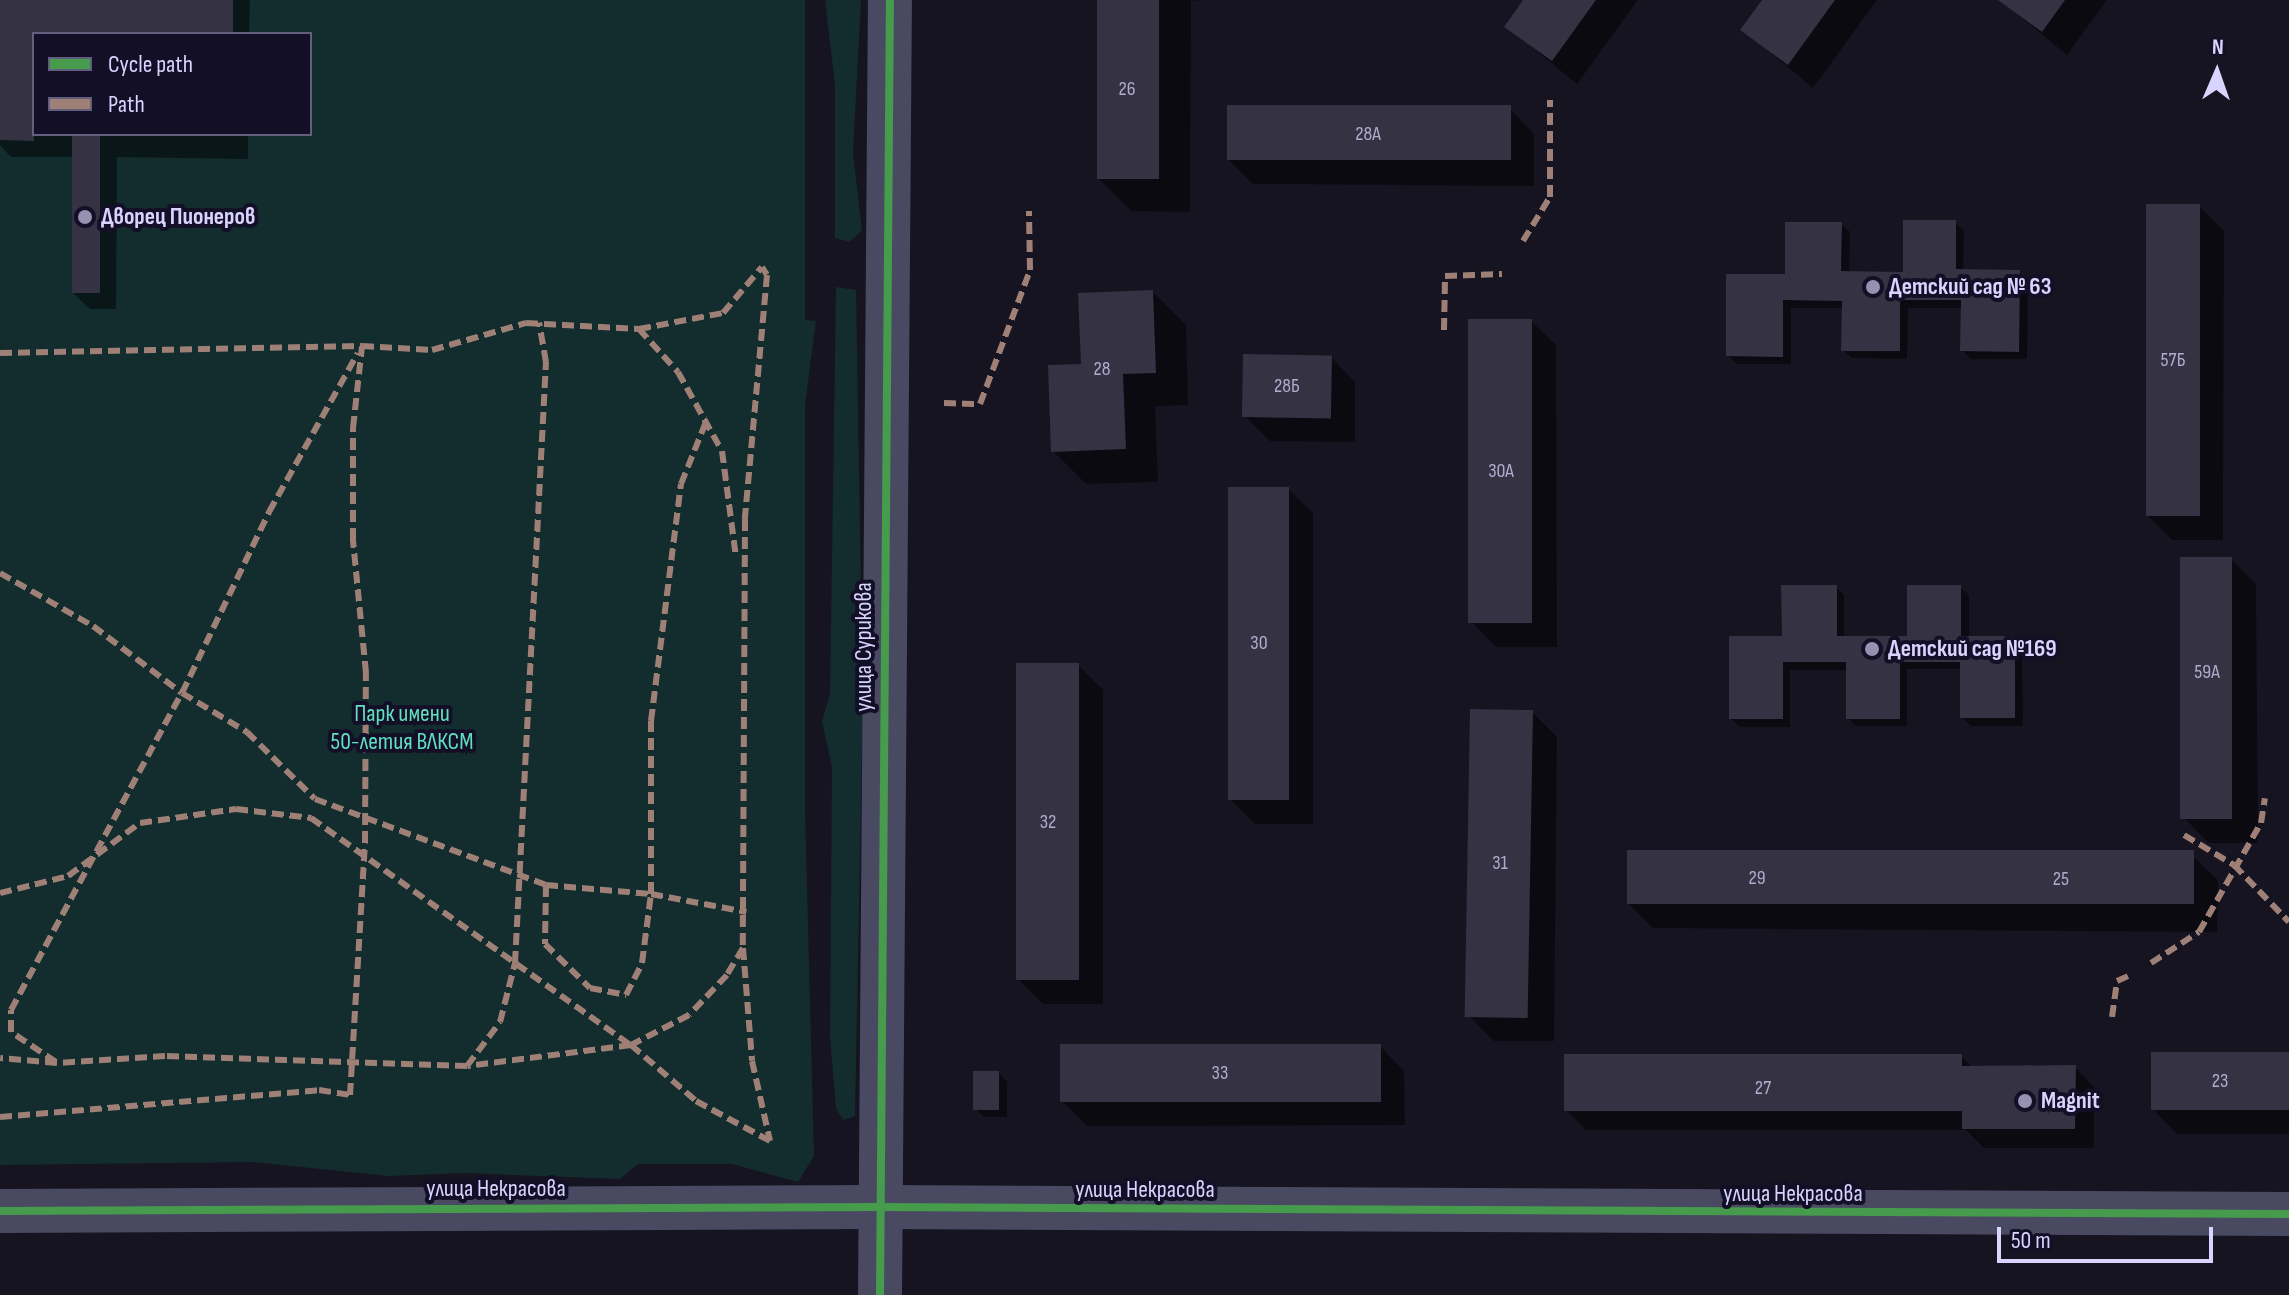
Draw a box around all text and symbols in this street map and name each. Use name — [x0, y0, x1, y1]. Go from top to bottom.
legend — [32, 32, 312, 136]
north arrow — [2177, 32, 2257, 112]
text: N — [2212, 34, 2224, 61]
text: Cycle path — [108, 50, 193, 79]
house number: 26 — [1119, 77, 1135, 101]
text: Path — [108, 90, 145, 119]
house number: 28А — [1355, 122, 1381, 146]
place label: Дворец Пионеров — [101, 203, 255, 231]
marker: Дворец Пионеров — [76, 208, 94, 226]
place label: Детский сад № 63 — [1889, 273, 2051, 301]
marker: Детский сад № 63 — [1864, 278, 1882, 296]
house number: 57Б — [2161, 348, 2185, 372]
house number: 28 — [1094, 357, 1110, 381]
house number: 28Б — [1274, 374, 1300, 398]
house number: 30А — [1488, 459, 1514, 483]
street label: улица Сурикова — [850, 582, 878, 712]
house number: 30 — [1250, 631, 1268, 655]
place label: Детский сад №169 — [1888, 635, 2057, 663]
marker: Детский сад №169 — [1863, 640, 1881, 658]
house number: 59А — [2194, 660, 2220, 684]
park label: Парк имени 50-летия ВЛКСМ — [331, 700, 473, 756]
house number: 32 — [1040, 810, 1056, 834]
house number: 31 — [1492, 851, 1508, 875]
house number: 29 — [1748, 866, 1766, 890]
house number: 25 — [2053, 867, 2069, 891]
house number: 33 — [1212, 1061, 1228, 1085]
house number: 23 — [2212, 1069, 2228, 1093]
house number: 27 — [1755, 1076, 1771, 1100]
place label: Magnit — [2041, 1087, 2100, 1115]
marker: Magnit — [2016, 1092, 2034, 1110]
street label: улица Некрасова — [426, 1175, 566, 1203]
street label: улица Некрасова — [1075, 1176, 1215, 1204]
street label: улица Некрасова — [1723, 1180, 1863, 1208]
scale bar — [2001, 1211, 2217, 1261]
text: 50 m — [2011, 1226, 2051, 1255]

